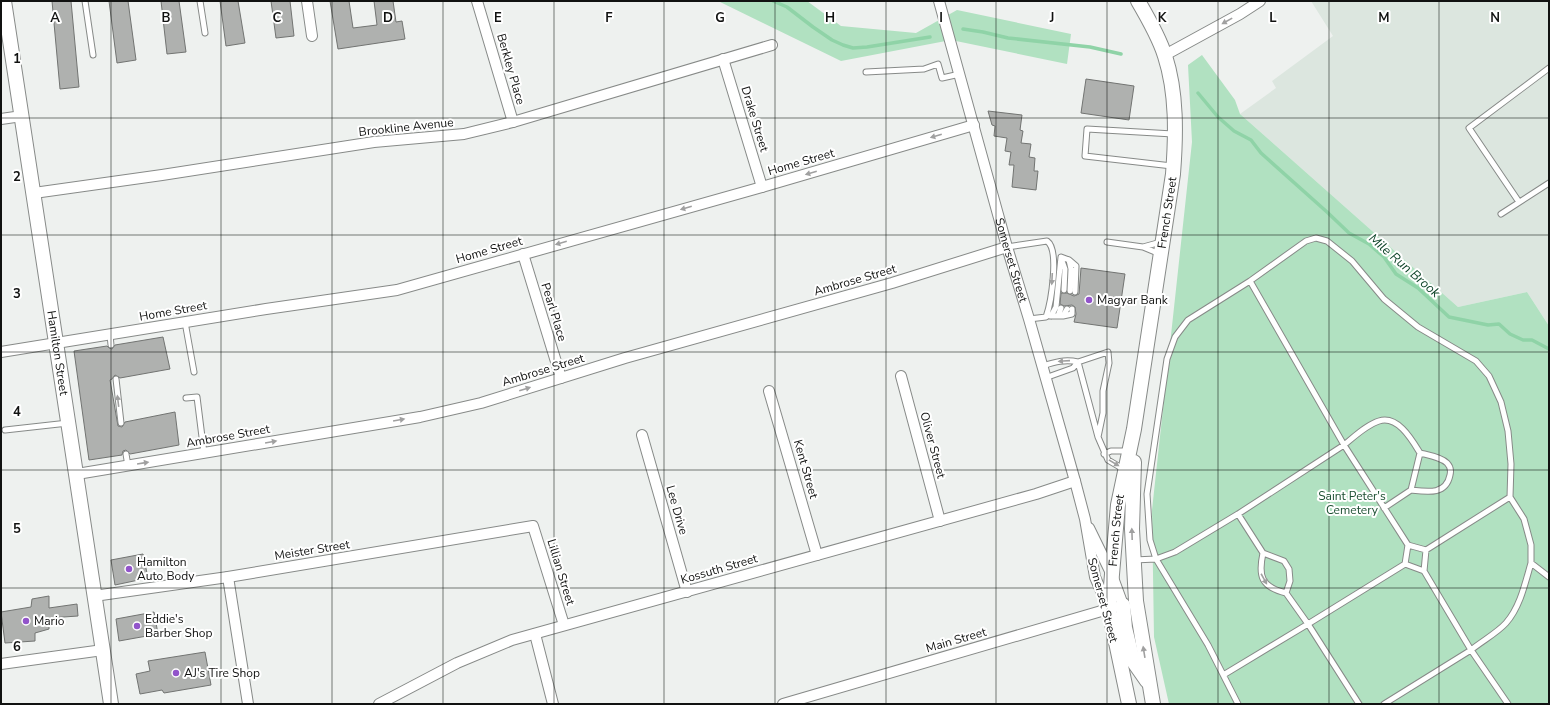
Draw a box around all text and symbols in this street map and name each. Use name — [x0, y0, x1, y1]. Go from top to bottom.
text: A — [50, 9, 60, 27]
text: B — [162, 9, 171, 27]
text: C — [273, 9, 282, 27]
text: D — [383, 9, 393, 27]
text: E — [494, 9, 502, 27]
text: F — [605, 9, 613, 27]
text: G — [715, 9, 725, 27]
text: H — [825, 9, 835, 27]
text: I — [939, 9, 943, 27]
text: J — [1049, 9, 1054, 27]
text: K — [1158, 9, 1167, 27]
text: L — [1269, 9, 1277, 27]
text: M — [1378, 9, 1390, 27]
text: N — [1490, 9, 1500, 27]
one-way arrow — [1221, 18, 1233, 25]
street label: Berkley Place — [493, 32, 529, 106]
text: 1 — [13, 50, 21, 68]
street label: Drake Street — [737, 84, 773, 154]
street label: Brookline Avenue — [358, 114, 454, 140]
one-way arrow — [930, 133, 942, 139]
street label: Home Street — [766, 145, 837, 179]
text: 2 — [13, 168, 21, 186]
one-way arrow — [805, 170, 817, 176]
street label: French Street — [1154, 175, 1181, 250]
one-way arrow — [680, 205, 692, 211]
street label: Somerset Street — [991, 216, 1032, 305]
water label: Mile Run Brook — [1365, 230, 1444, 302]
street label: Home Street — [454, 233, 525, 267]
one-way arrow — [555, 240, 567, 246]
street label: Ambrose Street — [812, 260, 899, 299]
one-way arrow — [1049, 273, 1056, 285]
street label: Pearl Place — [538, 281, 570, 343]
text: 3 — [13, 285, 21, 303]
place label: Magyar Bank — [1097, 292, 1169, 308]
marker: Magyar Bank — [1084, 295, 1094, 305]
street label: Home Street — [138, 297, 209, 325]
street label: Hamilton Street — [43, 309, 72, 397]
street label: Ambrose Street — [500, 350, 587, 390]
one-way arrow — [1058, 357, 1070, 364]
one-way arrow — [519, 386, 531, 392]
one-way arrow — [115, 395, 121, 407]
text: 4 — [13, 403, 21, 421]
street label: Oliver Street — [916, 410, 950, 481]
one-way arrow — [393, 417, 405, 423]
street label: Ambrose Street — [185, 421, 272, 451]
street label: Kent Street — [790, 438, 822, 501]
one-way arrow — [265, 439, 277, 445]
one-way arrow — [137, 460, 149, 466]
one-way arrow — [1108, 460, 1120, 467]
street label: Lee Drive — [662, 483, 692, 537]
park label: Saint Peter's Cemetery — [1318, 488, 1386, 518]
street label: French Street — [1105, 492, 1128, 567]
text: 5 — [13, 520, 21, 538]
one-way arrow — [1129, 528, 1136, 540]
street label: Meister Street — [273, 536, 351, 564]
street label: Lillian Street — [543, 537, 579, 608]
street label: Kossuth Street — [679, 550, 760, 588]
place label: Hamilton Auto Body — [137, 554, 195, 584]
street label: Somerset Street — [1084, 556, 1122, 645]
marker: Hamilton Auto Body — [124, 564, 134, 574]
one-way arrow — [1261, 573, 1267, 585]
place label: Eddie's Barber Shop — [145, 611, 212, 641]
place label: Mario — [34, 613, 65, 629]
marker: Mario — [21, 616, 31, 626]
marker: Eddie's Barber Shop — [132, 621, 142, 631]
street label: Main Street — [924, 624, 989, 656]
text: 6 — [13, 638, 21, 656]
one-way arrow — [1140, 646, 1146, 658]
place label: AJ's Tire Shop — [184, 665, 260, 681]
marker: AJ's Tire Shop — [171, 668, 181, 678]

